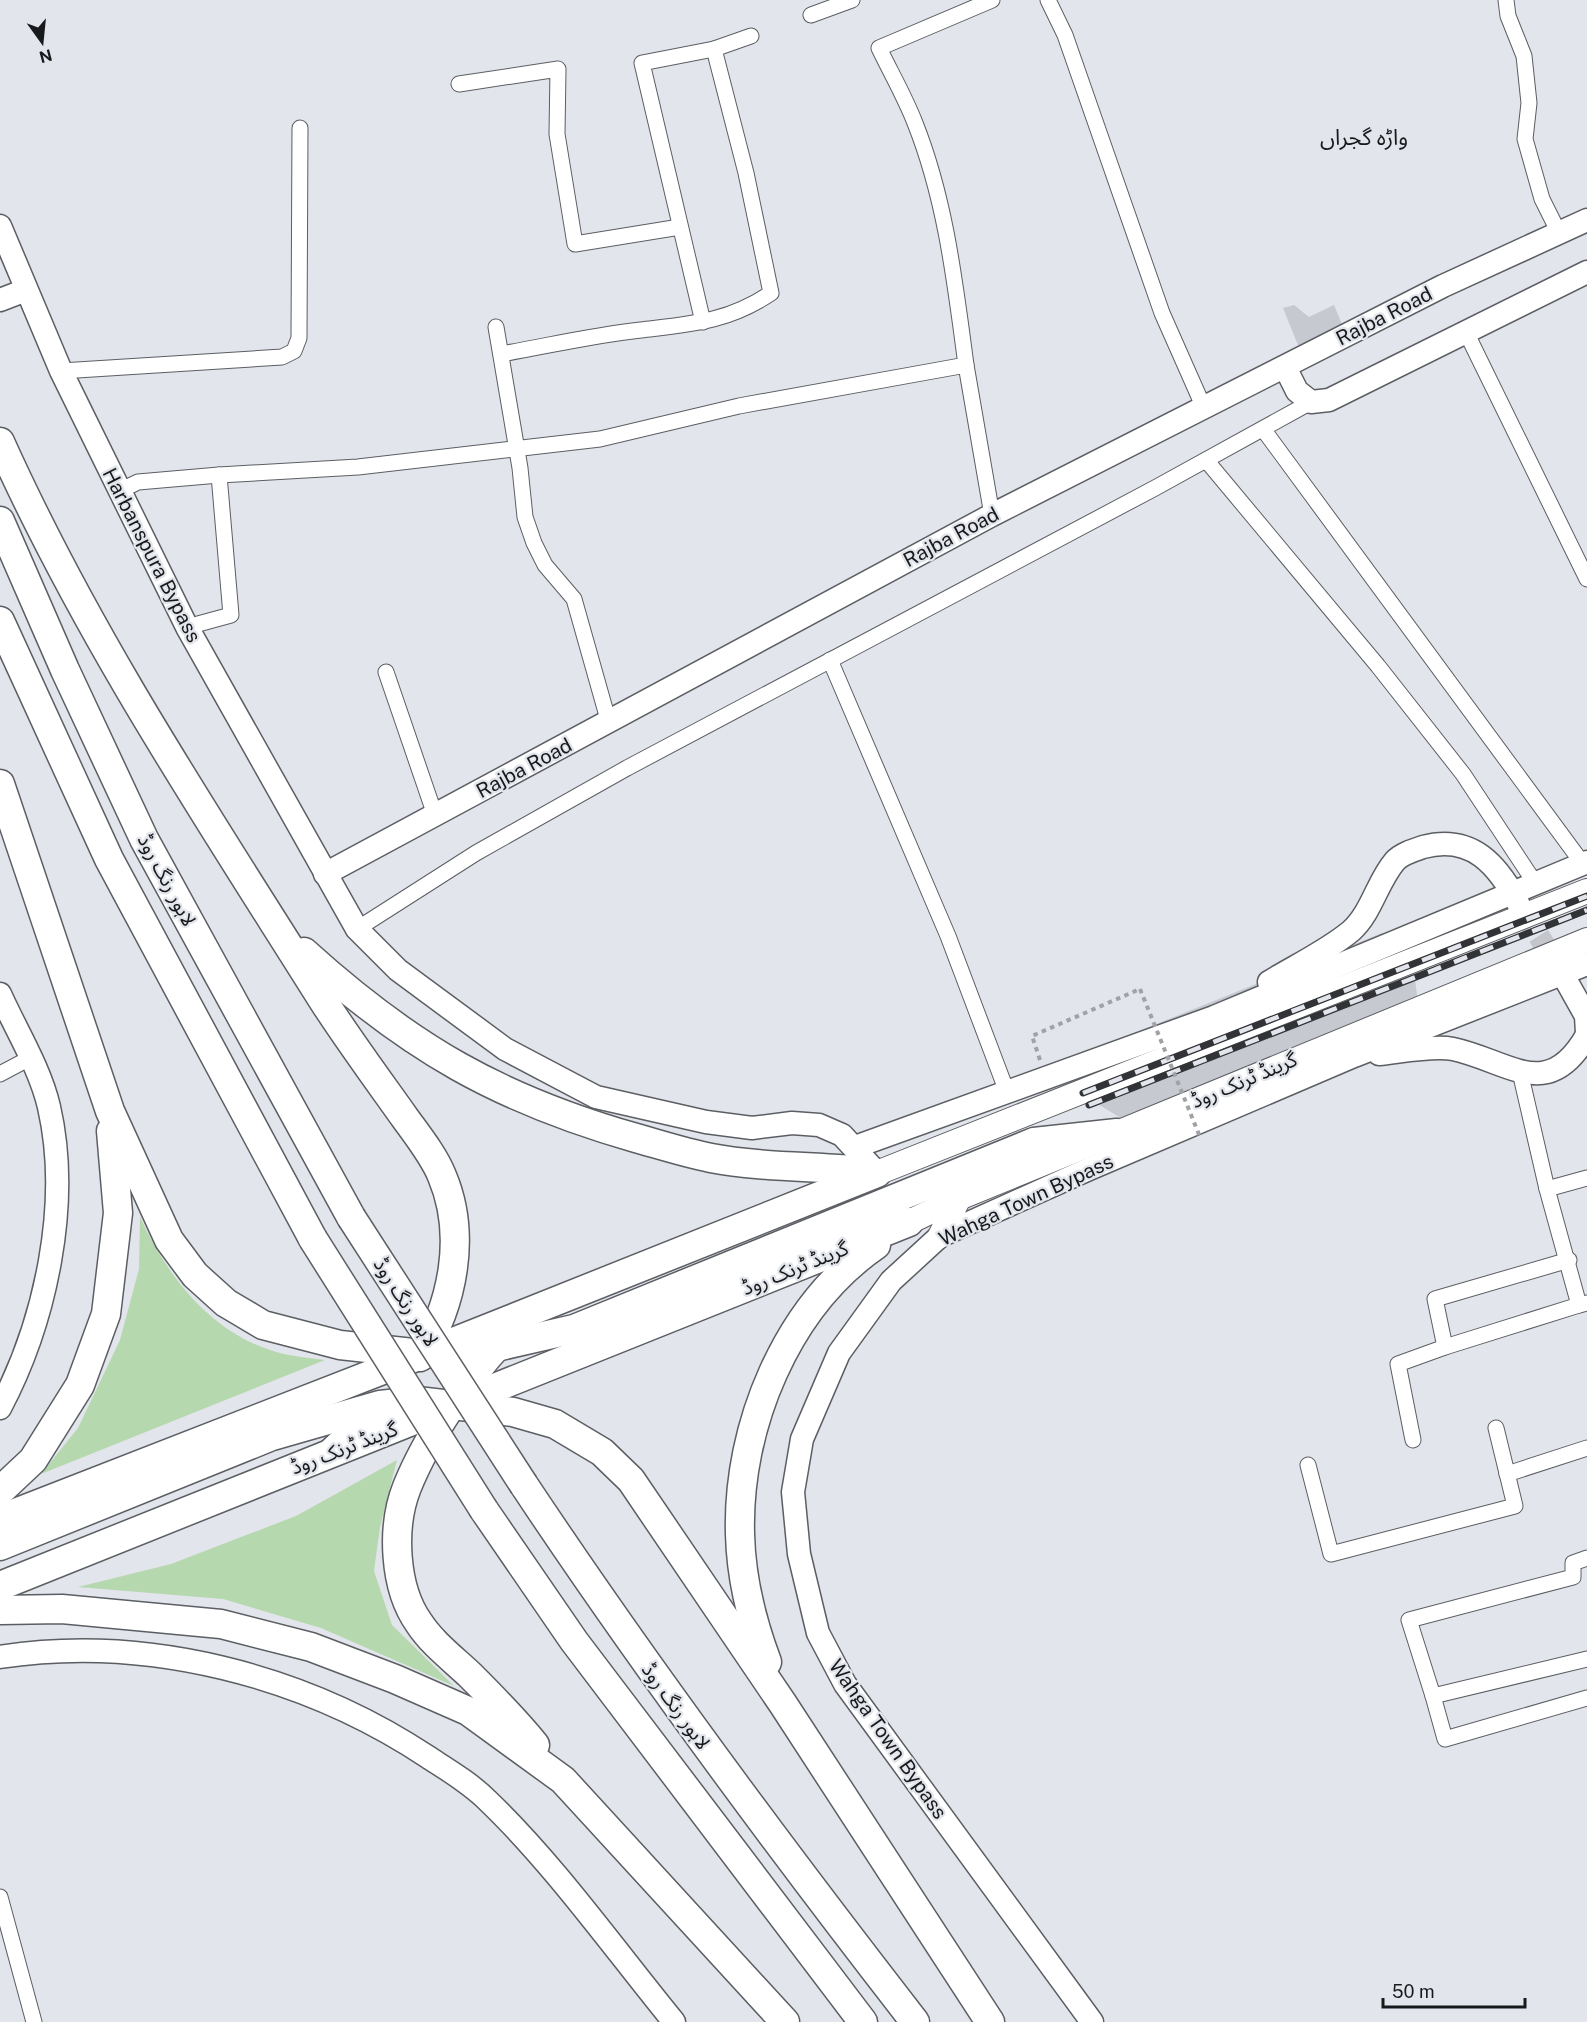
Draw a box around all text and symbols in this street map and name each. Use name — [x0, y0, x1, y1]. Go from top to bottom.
north arrow — [12, 12, 72, 72]
text: N — [37, 45, 54, 67]
district label: واڑہ گجراں — [1320, 124, 1408, 151]
street label: Rajba Road — [1332, 282, 1436, 350]
street label: Harbanspura Bypass — [98, 464, 206, 646]
street label: Rajba Road — [899, 502, 1003, 572]
street label: Rajba Road — [472, 733, 576, 803]
street label: لاہور رنگ روڈ — [133, 830, 201, 930]
street label: گرینڈ ٹرنک روڈ — [1187, 1047, 1301, 1113]
street label: Wahga Town Bypass — [935, 1149, 1117, 1251]
street label: گرینڈ ٹرنک روڈ — [738, 1235, 852, 1300]
street label: لاہور رنگ روڈ — [368, 1253, 444, 1351]
street label: گرینڈ ٹرنک روڈ — [287, 1416, 402, 1479]
street label: Wahga Town Bypass — [824, 1654, 952, 1824]
street label: لاہور رنگ روڈ — [637, 1658, 715, 1754]
scale bar — [1383, 1971, 1526, 2009]
text: 50 m — [1392, 1981, 1435, 2002]

